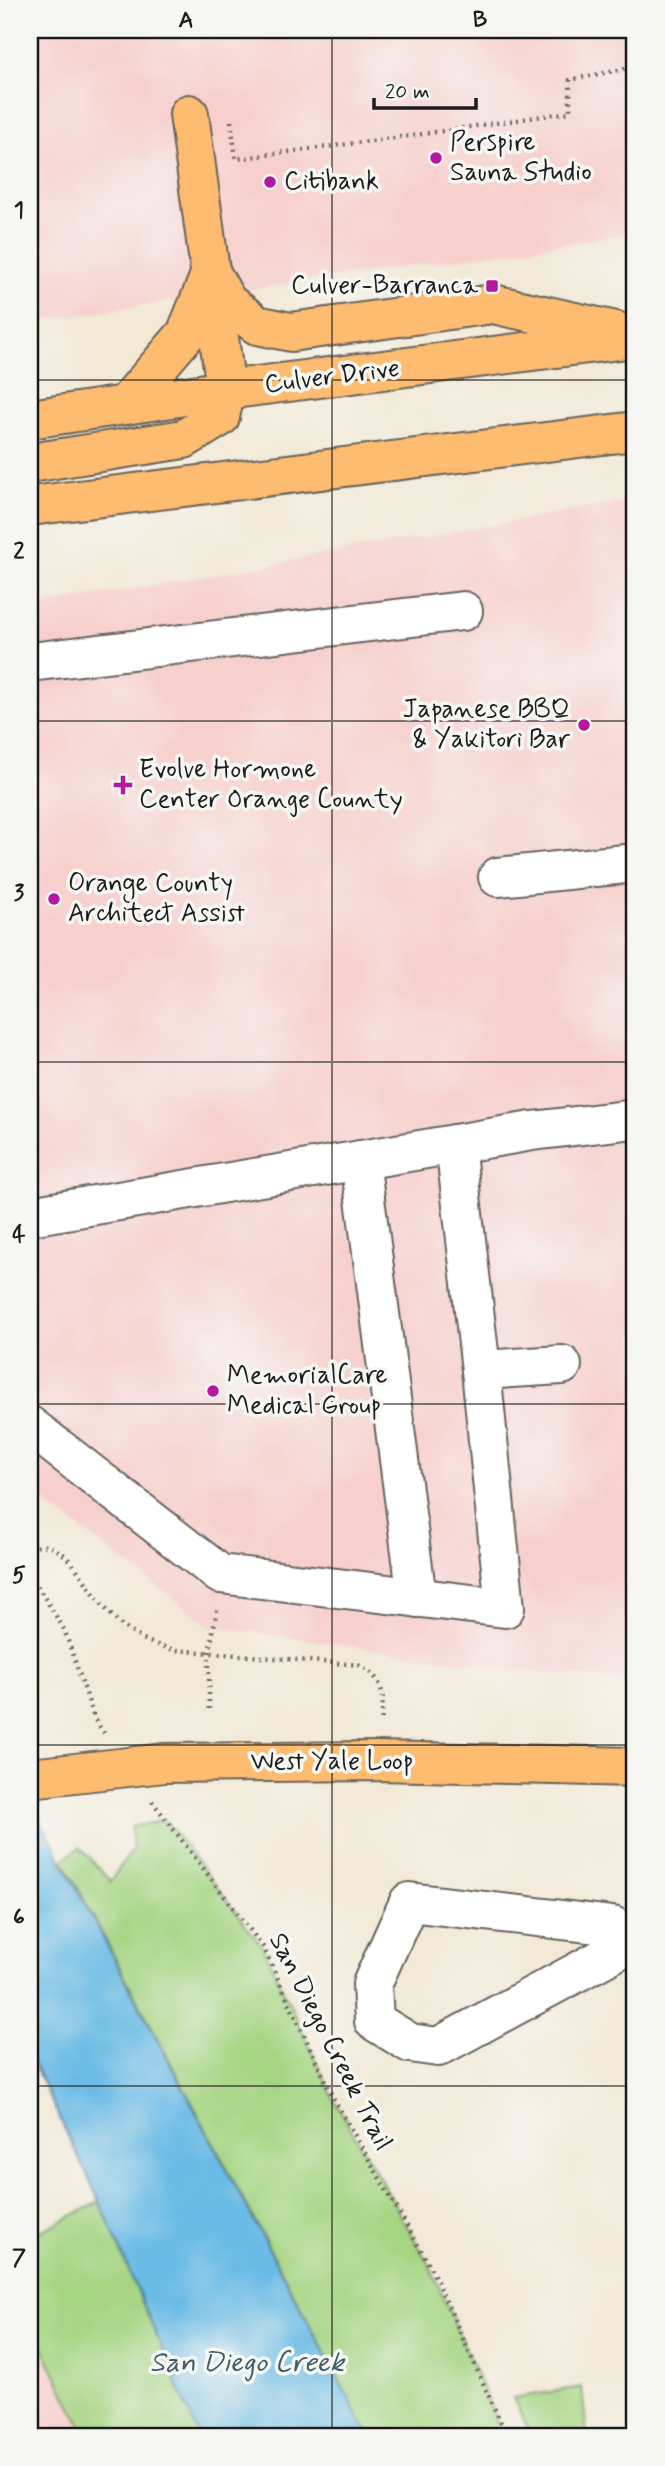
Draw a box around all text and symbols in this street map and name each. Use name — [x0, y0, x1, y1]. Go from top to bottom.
text: A — [178, 6, 194, 36]
text: B — [473, 6, 488, 36]
scale bar — [374, 66, 476, 110]
text: 20 m — [385, 78, 430, 106]
place label: Perspire Sauna Studio — [450, 126, 592, 190]
marker: Perspire Sauna Studio — [428, 150, 444, 166]
place label: Citibank — [284, 165, 379, 199]
marker: Citibank — [262, 174, 278, 190]
text: 1 — [14, 196, 24, 226]
place label: Culver-Barranca — [291, 269, 478, 303]
marker: Culver-Barranca — [484, 278, 500, 294]
street label: Culver Drive — [263, 352, 401, 402]
text: 2 — [13, 537, 25, 567]
place label: Japanese BBQ & Yakitori Bar — [402, 693, 571, 757]
marker: Japanese BBQ & Yakitori Bar — [576, 717, 592, 733]
place label: Evolve Hormone Center Orange County — [139, 753, 403, 817]
marker: Evolve Hormone Center Orange County — [113, 775, 133, 795]
place label: Orange County Architect Assist — [68, 867, 245, 931]
text: 3 — [14, 879, 25, 909]
marker: Orange County Architect Assist — [46, 891, 62, 907]
text: 4 — [12, 1220, 26, 1250]
place label: MemorialCare Medical Group — [227, 1359, 388, 1423]
marker: MemorialCare Medical Group — [205, 1383, 221, 1399]
text: 5 — [12, 1561, 26, 1591]
street label: West Yale Loop — [251, 1745, 413, 1779]
text: 6 — [13, 1903, 25, 1933]
street label: San Diego Creek Trail — [260, 1927, 400, 2157]
text: 7 — [12, 2244, 26, 2274]
water label: San Diego Creek — [150, 2345, 346, 2382]

